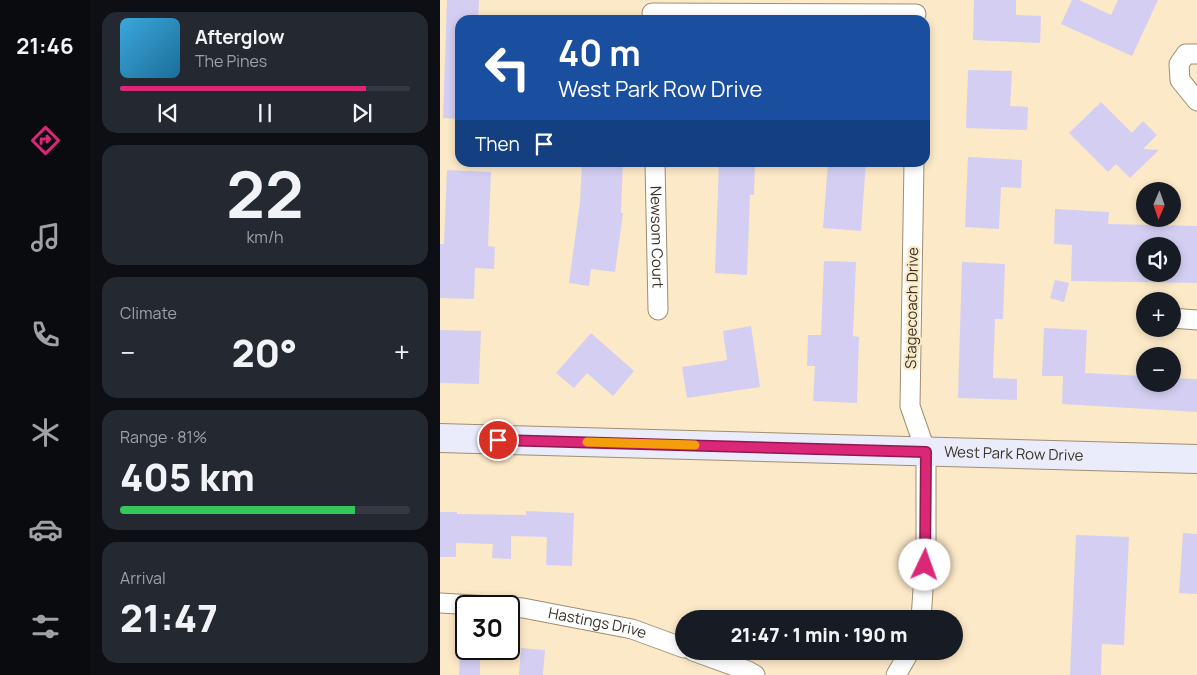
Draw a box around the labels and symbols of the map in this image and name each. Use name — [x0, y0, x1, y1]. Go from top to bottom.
north arrow — [1136, 182, 1181, 228]
street label: Newsom Court — [645, 186, 669, 288]
street label: Stagecoach Drive — [900, 247, 923, 369]
pin — [477, 419, 519, 461]
street label: West Park Row Drive — [944, 441, 1084, 466]
position arrow — [898, 538, 950, 590]
speed limit sign: 30 — [455, 595, 520, 660]
street label: Hastings Drive — [547, 602, 650, 644]

